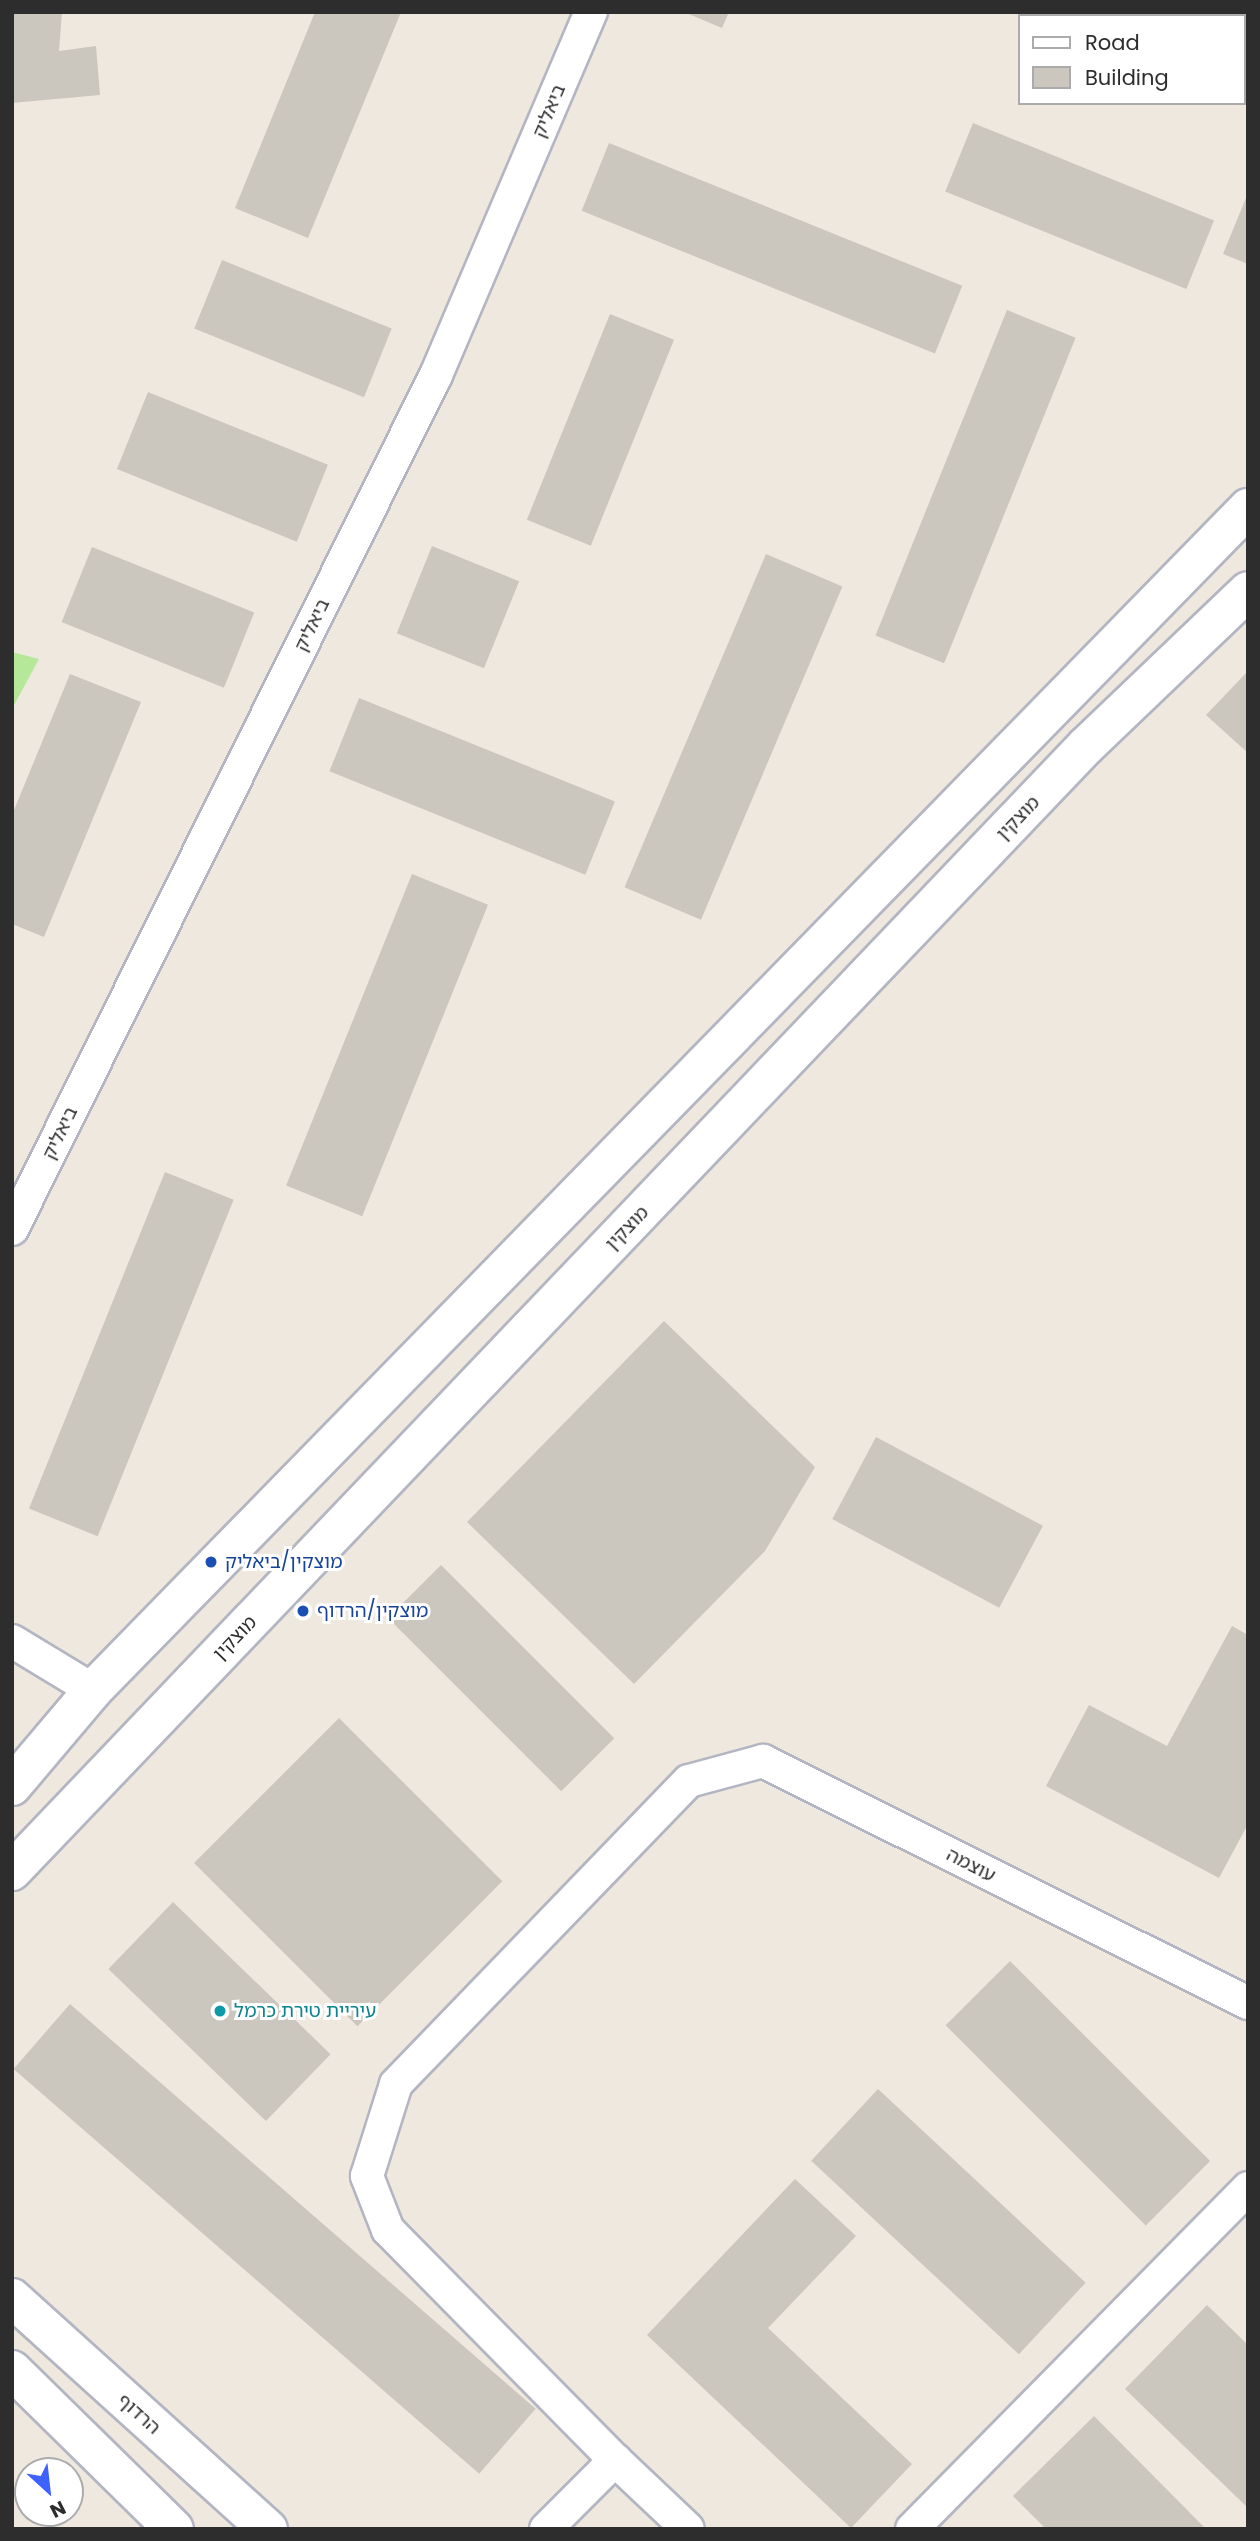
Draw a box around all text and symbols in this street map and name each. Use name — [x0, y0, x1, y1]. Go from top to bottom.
legend — [1018, 14, 1246, 105]
text: Road — [1085, 28, 1140, 57]
text: Building — [1085, 63, 1169, 92]
street label: ביאליק — [528, 81, 570, 141]
street label: ביאליק — [290, 595, 334, 655]
street label: מוצקין — [992, 791, 1044, 845]
street label: ביאליק — [38, 1103, 82, 1163]
street label: מוצקין — [601, 1201, 653, 1255]
place label: מוצקין/ביאליק — [225, 1551, 342, 1573]
marker: מוצקין/ביאליק — [203, 1554, 219, 1570]
place label: מוצקין/הרדוף — [317, 1600, 428, 1622]
marker: מוצקין/הרדוף — [295, 1603, 311, 1619]
street label: מוצקין — [209, 1611, 261, 1665]
street label: עוצמה — [943, 1843, 999, 1887]
place label: עיריית טירת כרמל — [234, 2000, 376, 2022]
marker: עיריית טירת כרמל — [212, 2003, 228, 2019]
street label: הרדוף — [113, 2389, 165, 2439]
north arrow — [14, 2457, 84, 2527]
text: N — [45, 2494, 70, 2525]

